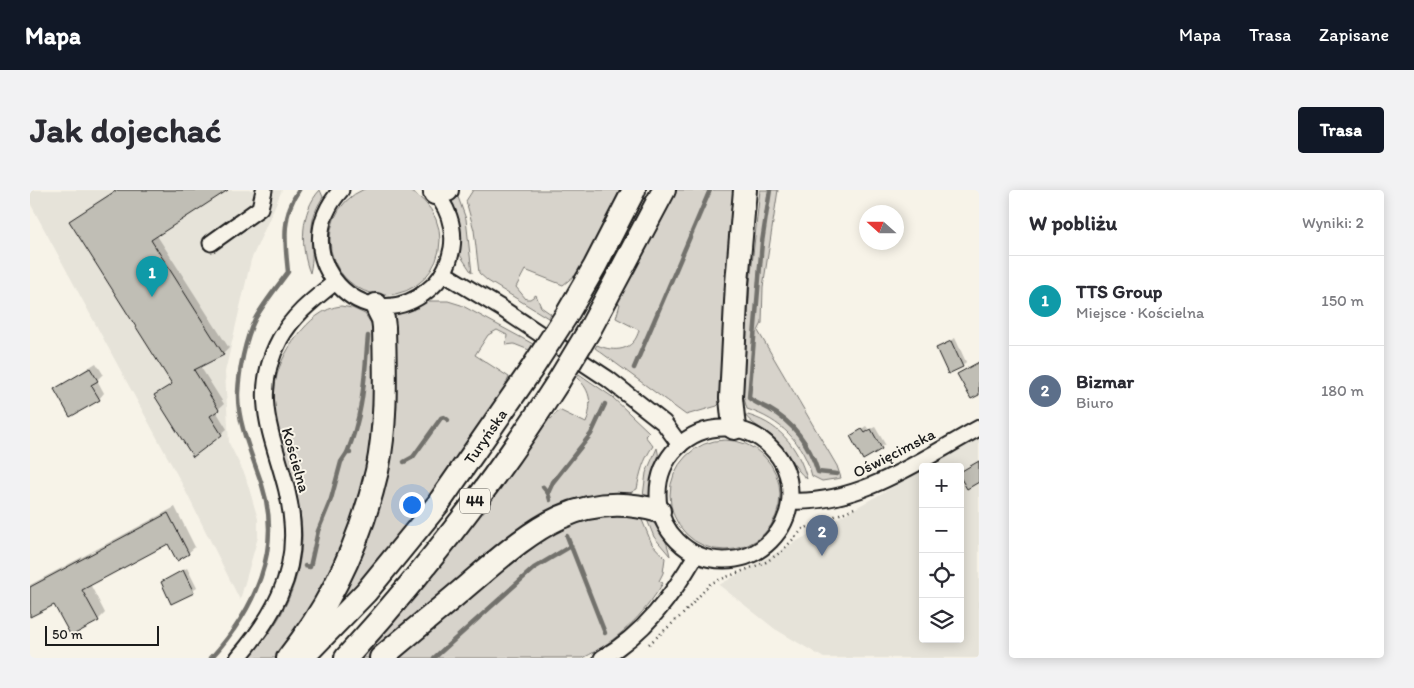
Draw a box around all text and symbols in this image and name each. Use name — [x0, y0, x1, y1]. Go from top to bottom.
text: Mapa — [25, 21, 81, 50]
text: Mapa — [1179, 24, 1221, 46]
text: Trasa — [1249, 24, 1291, 46]
text: Zapisane — [1319, 24, 1389, 46]
button: Trasa — [1298, 107, 1384, 153]
text: Jak dojechać — [30, 109, 222, 151]
north arrow — [859, 205, 904, 250]
text: W pobliżu — [1029, 210, 1117, 235]
text: Wyniki: 2 — [1302, 213, 1364, 232]
pin: 1 — [136, 256, 168, 297]
text: TTS Group — [1076, 280, 1162, 303]
text: 1 — [1041, 291, 1049, 310]
text: 150 m — [1321, 291, 1364, 310]
text: Miejsce · Kościelna — [1076, 303, 1204, 322]
text: Bizmar — [1076, 370, 1134, 393]
text: 2 — [1041, 381, 1049, 400]
text: 180 m — [1321, 381, 1364, 400]
text: Biuro — [1076, 393, 1114, 412]
street label: Turyńska — [459, 405, 511, 468]
street label: Oświęcimska — [850, 424, 939, 482]
street label: Kościelna — [278, 425, 315, 495]
map controls — [919, 463, 964, 643]
button: + — [919, 463, 964, 508]
road number: 44 — [460, 488, 490, 514]
your location — [399, 492, 425, 518]
button: − — [919, 508, 964, 553]
pin: 2 — [806, 515, 838, 556]
button: locate — [919, 553, 964, 598]
button: layers — [919, 598, 964, 643]
scale bar — [45, 623, 159, 646]
text: 50 m — [52, 626, 83, 643]

